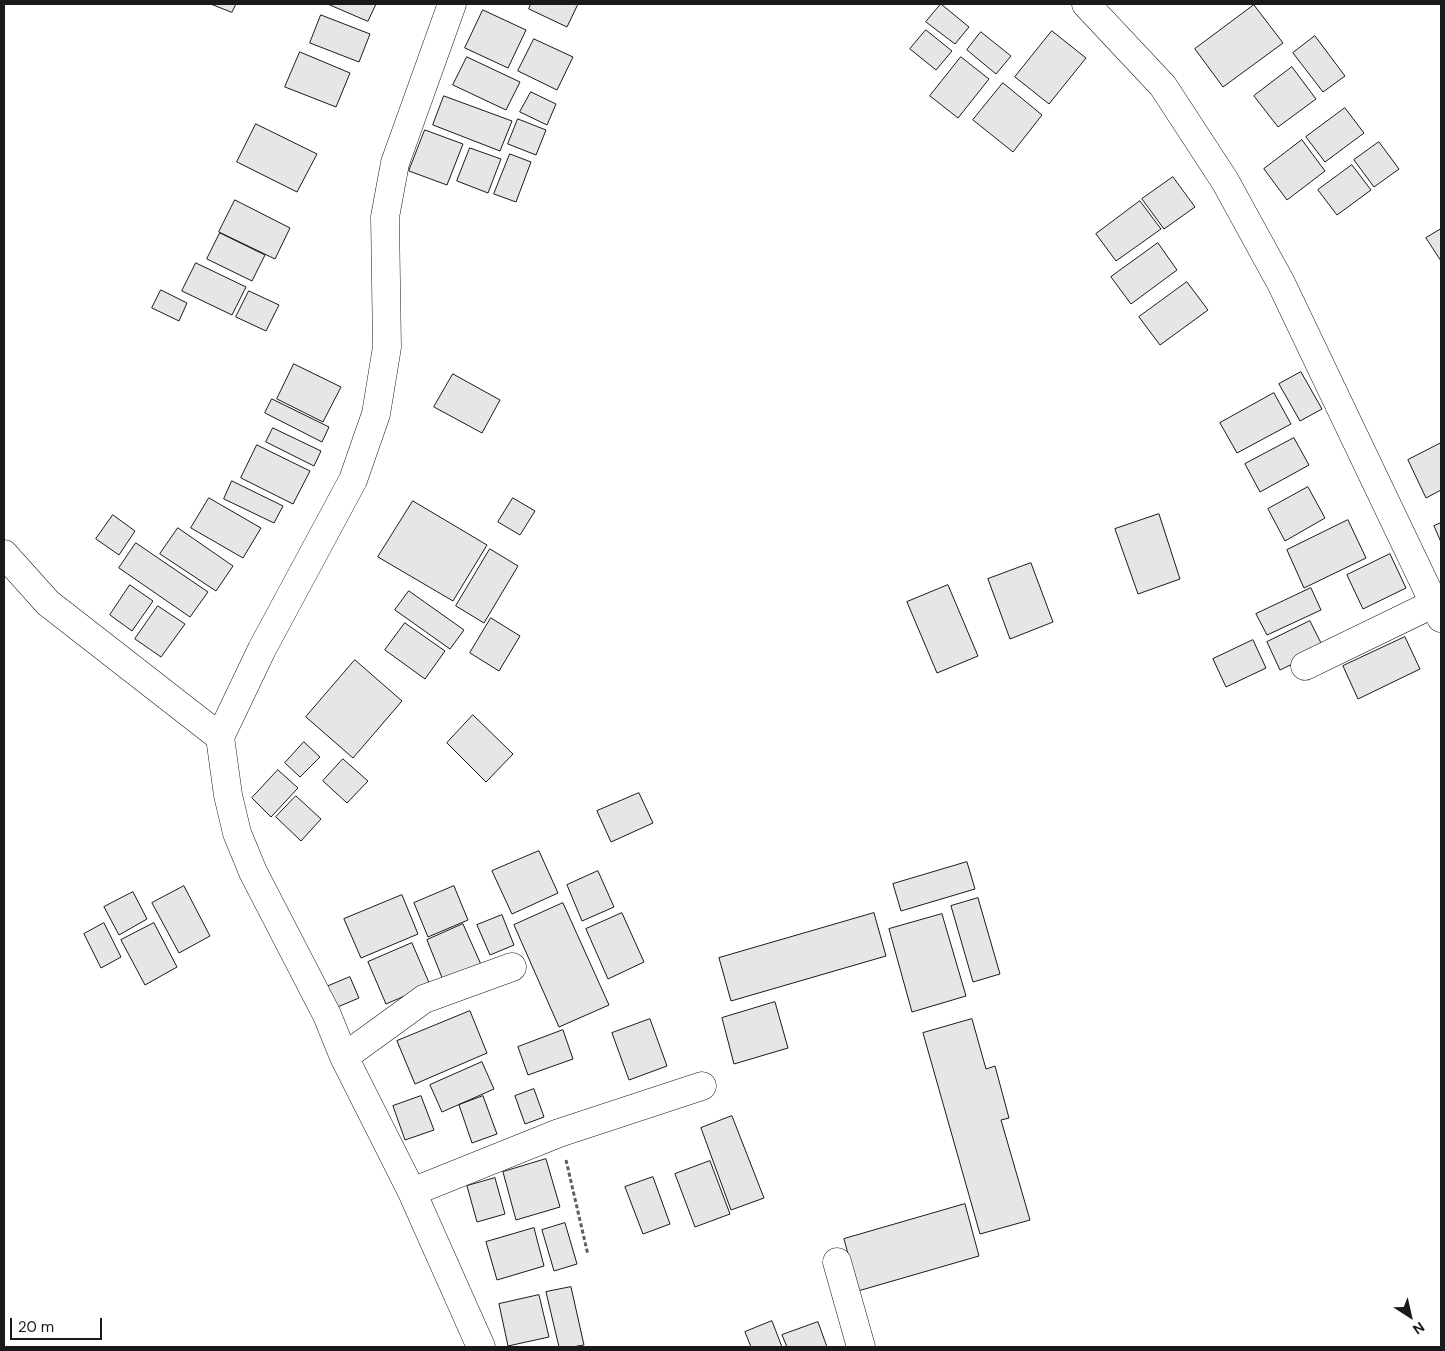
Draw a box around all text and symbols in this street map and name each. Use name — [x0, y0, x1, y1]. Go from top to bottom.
north arrow — [1385, 1291, 1435, 1341]
scale bar — [12, 1308, 105, 1340]
text: 20 m — [18, 1317, 54, 1337]
text: N — [1409, 1318, 1428, 1339]

